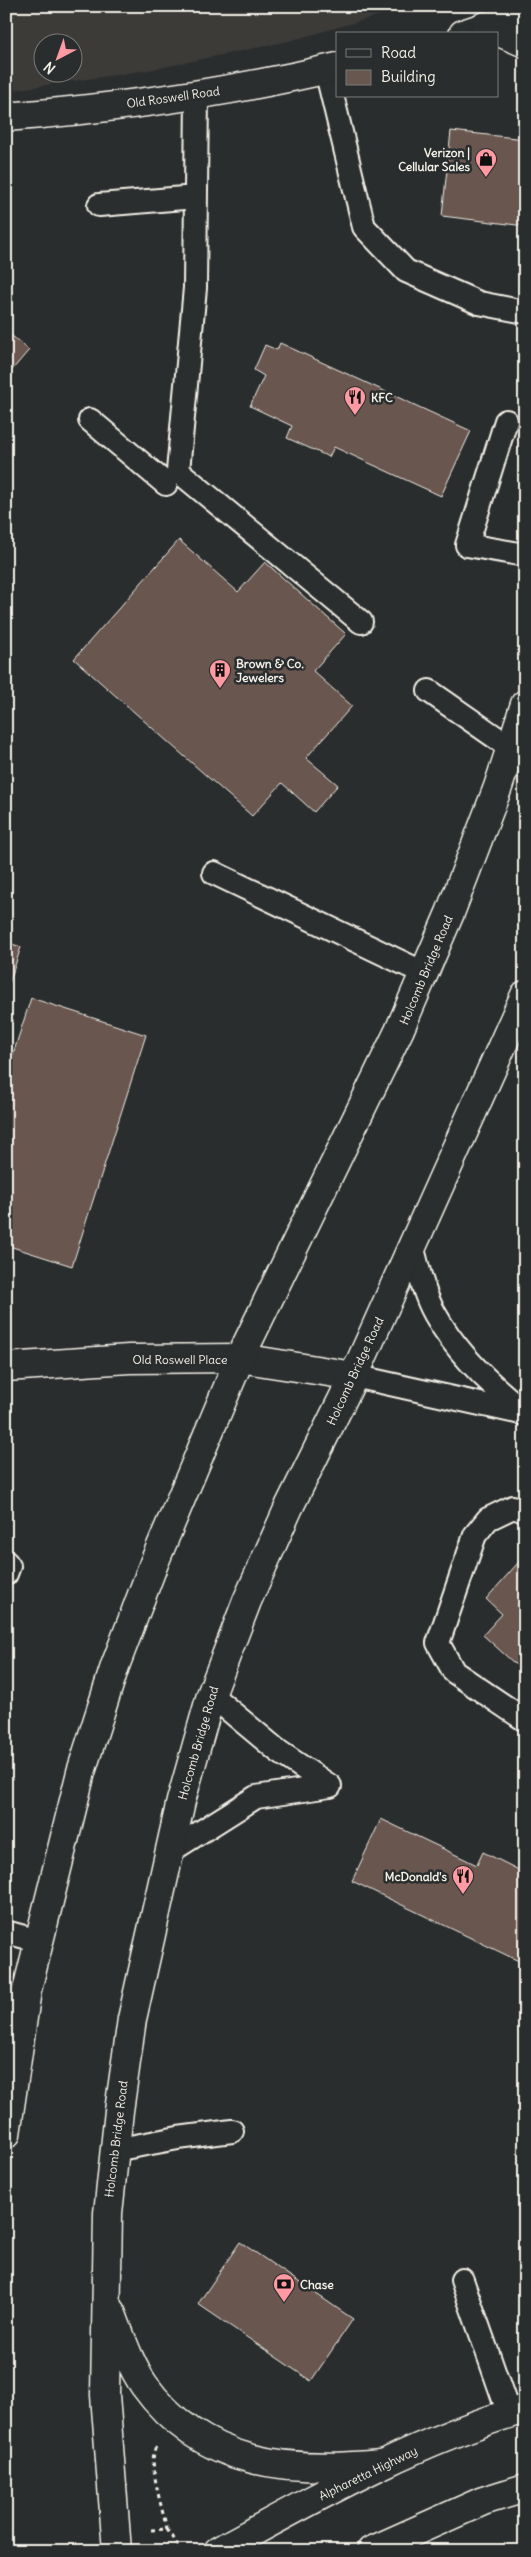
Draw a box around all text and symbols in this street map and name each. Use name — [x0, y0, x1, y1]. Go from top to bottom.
north arrow — [32, 32, 82, 82]
legend — [336, 32, 498, 98]
text: Road — [381, 43, 416, 62]
text: N — [40, 58, 59, 78]
text: Building — [381, 67, 436, 86]
street label: Old Roswell Road — [125, 83, 221, 111]
place label: Verizon | Cellular Sales — [398, 145, 471, 174]
shop icon: Verizon | Cellular Sales — [474, 147, 498, 178]
restaurant icon: KFC — [343, 385, 367, 416]
place label: KFC — [371, 390, 393, 405]
place label: Brown & Co. Jewelers — [236, 656, 304, 685]
building icon: Brown & Co. Jewelers — [208, 658, 232, 689]
street label: Holcomb Bridge Road — [396, 913, 456, 1027]
street label: Holcomb Bridge Road — [323, 1315, 387, 1427]
street label: Old Roswell Place — [133, 1352, 227, 1367]
street label: Holcomb Bridge Road — [175, 1684, 221, 1802]
restaurant icon: McDonald's — [451, 1864, 475, 1895]
place label: McDonald's — [385, 1869, 448, 1884]
street label: Holcomb Bridge Road — [101, 2080, 131, 2198]
bank icon: Chase — [272, 2272, 296, 2303]
place label: Chase — [300, 2277, 334, 2292]
street label: Alpharetta Highway — [316, 2443, 420, 2503]

